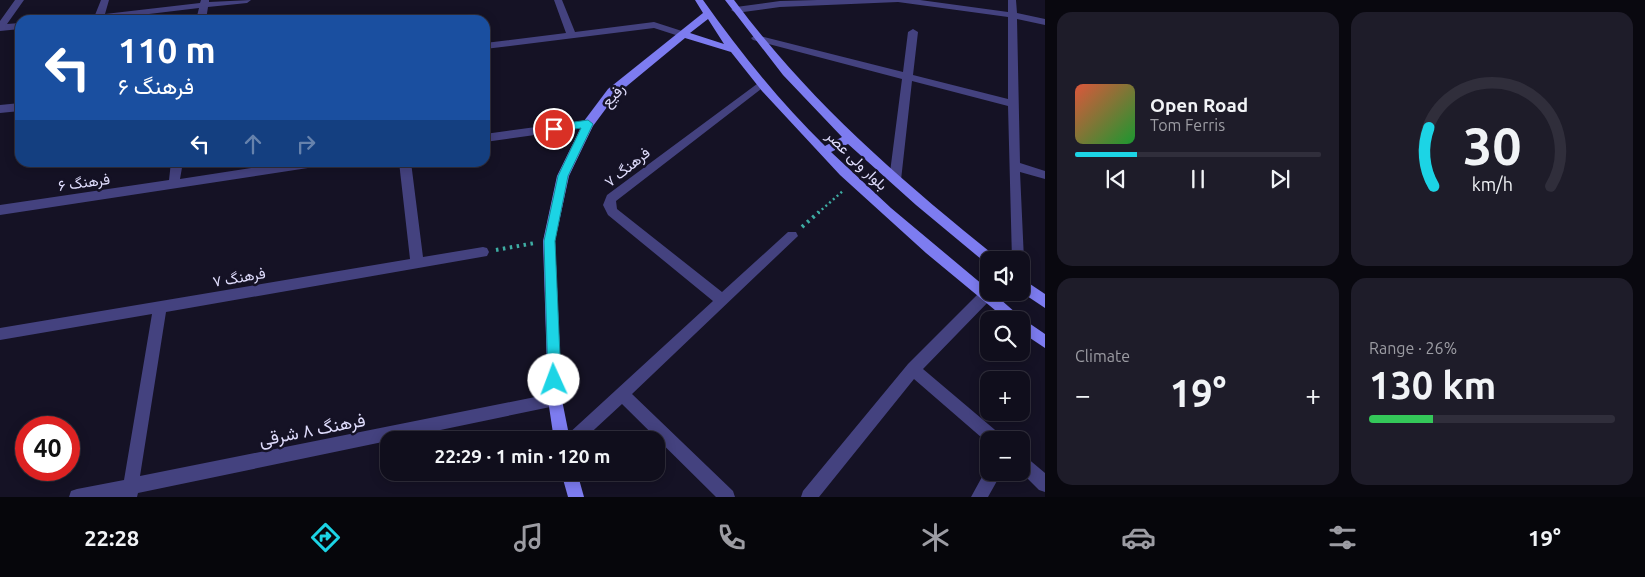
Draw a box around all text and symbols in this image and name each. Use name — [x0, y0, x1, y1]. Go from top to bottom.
text: 110 m — [118, 30, 216, 70]
icon: left — [35, 35, 100, 100]
text: فرهنگ ۶ — [118, 73, 194, 98]
street label: رفیع — [598, 80, 630, 112]
text: Open Road — [1150, 94, 1248, 116]
pin — [533, 108, 575, 150]
icon: arrive — [540, 115, 568, 143]
text: Tom Ferris — [1150, 116, 1225, 134]
text: 30 — [1463, 117, 1521, 175]
street label: بلوار ولی عصر — [821, 126, 891, 195]
icon: left — [186, 130, 214, 158]
icon: ahead — [239, 130, 267, 158]
icon: right — [292, 130, 320, 158]
street label: فرهنگ ۷ — [601, 144, 654, 191]
icon: previous — [1102, 165, 1130, 193]
icon: pause — [1184, 165, 1212, 193]
icon: next — [1266, 165, 1294, 193]
street label: فرهنگ ۶ — [57, 170, 111, 195]
text: km/h — [1471, 174, 1513, 194]
map controls — [980, 251, 1030, 481]
button: sound — [980, 251, 1030, 301]
street label: فرهنگ ۷ — [211, 264, 267, 291]
button: search — [980, 311, 1030, 361]
text: Range · 26% — [1369, 339, 1457, 357]
text: Climate — [1075, 347, 1130, 365]
position arrow — [527, 353, 579, 405]
text: 130 km — [1369, 364, 1496, 406]
button: + — [980, 371, 1030, 421]
text: 19° — [1170, 372, 1226, 414]
text: − — [1075, 379, 1091, 410]
text: + — [1305, 379, 1321, 410]
street label: فرهنگ ۸ شرقی — [257, 409, 367, 451]
speed limit sign: 40 — [15, 416, 80, 481]
button: − — [980, 431, 1030, 481]
text: 22:29 · 1 min · 120 m — [435, 445, 610, 467]
icon: directions — [308, 520, 343, 555]
icon: music — [511, 520, 546, 555]
icon: phone — [714, 520, 749, 555]
icon: climate — [918, 520, 953, 555]
icon: car — [1121, 520, 1156, 555]
icon: filters — [1325, 520, 1360, 555]
text: 22:28 — [84, 525, 139, 550]
text: 19° — [1528, 525, 1561, 550]

